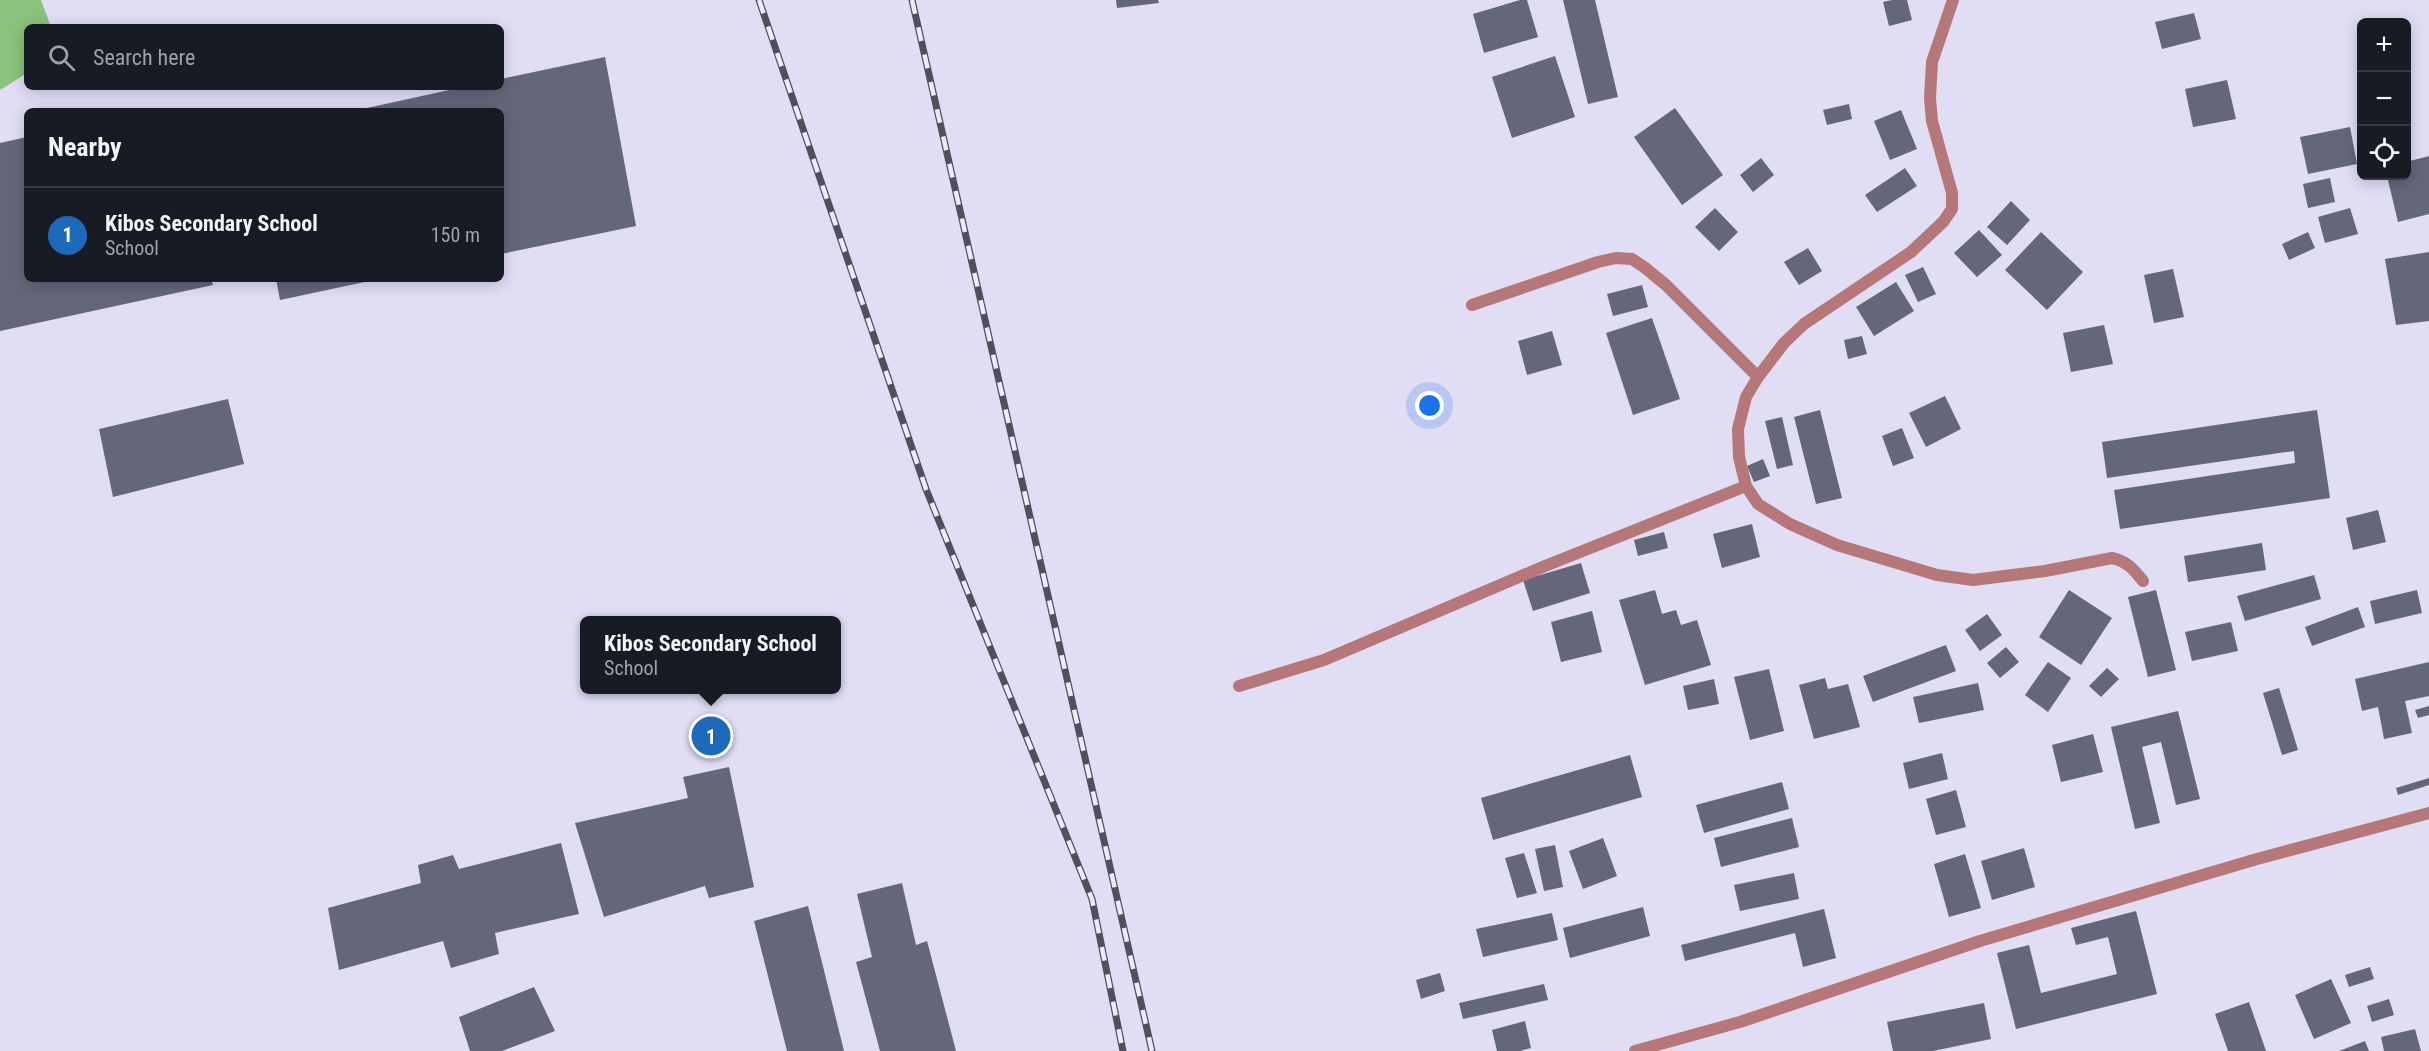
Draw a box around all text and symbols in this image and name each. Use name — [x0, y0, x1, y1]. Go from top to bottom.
map controls — [2357, 18, 2411, 180]
button: + — [2357, 18, 2411, 72]
search box — [24, 24, 504, 90]
icon: search — [45, 41, 78, 74]
text: Search here — [93, 45, 195, 70]
button: − — [2357, 72, 2411, 126]
button: locate — [2357, 126, 2411, 180]
text: Nearby — [48, 132, 122, 162]
text: Kibos Secondary School — [105, 211, 318, 236]
text: 1 — [62, 223, 73, 247]
text: 150 m — [431, 223, 480, 247]
text: School — [105, 236, 159, 260]
your location — [1415, 391, 1444, 420]
popup — [580, 616, 841, 694]
text: Kibos Secondary School — [604, 631, 817, 656]
text: School — [604, 656, 658, 680]
pin: 1 — [692, 714, 730, 758]

